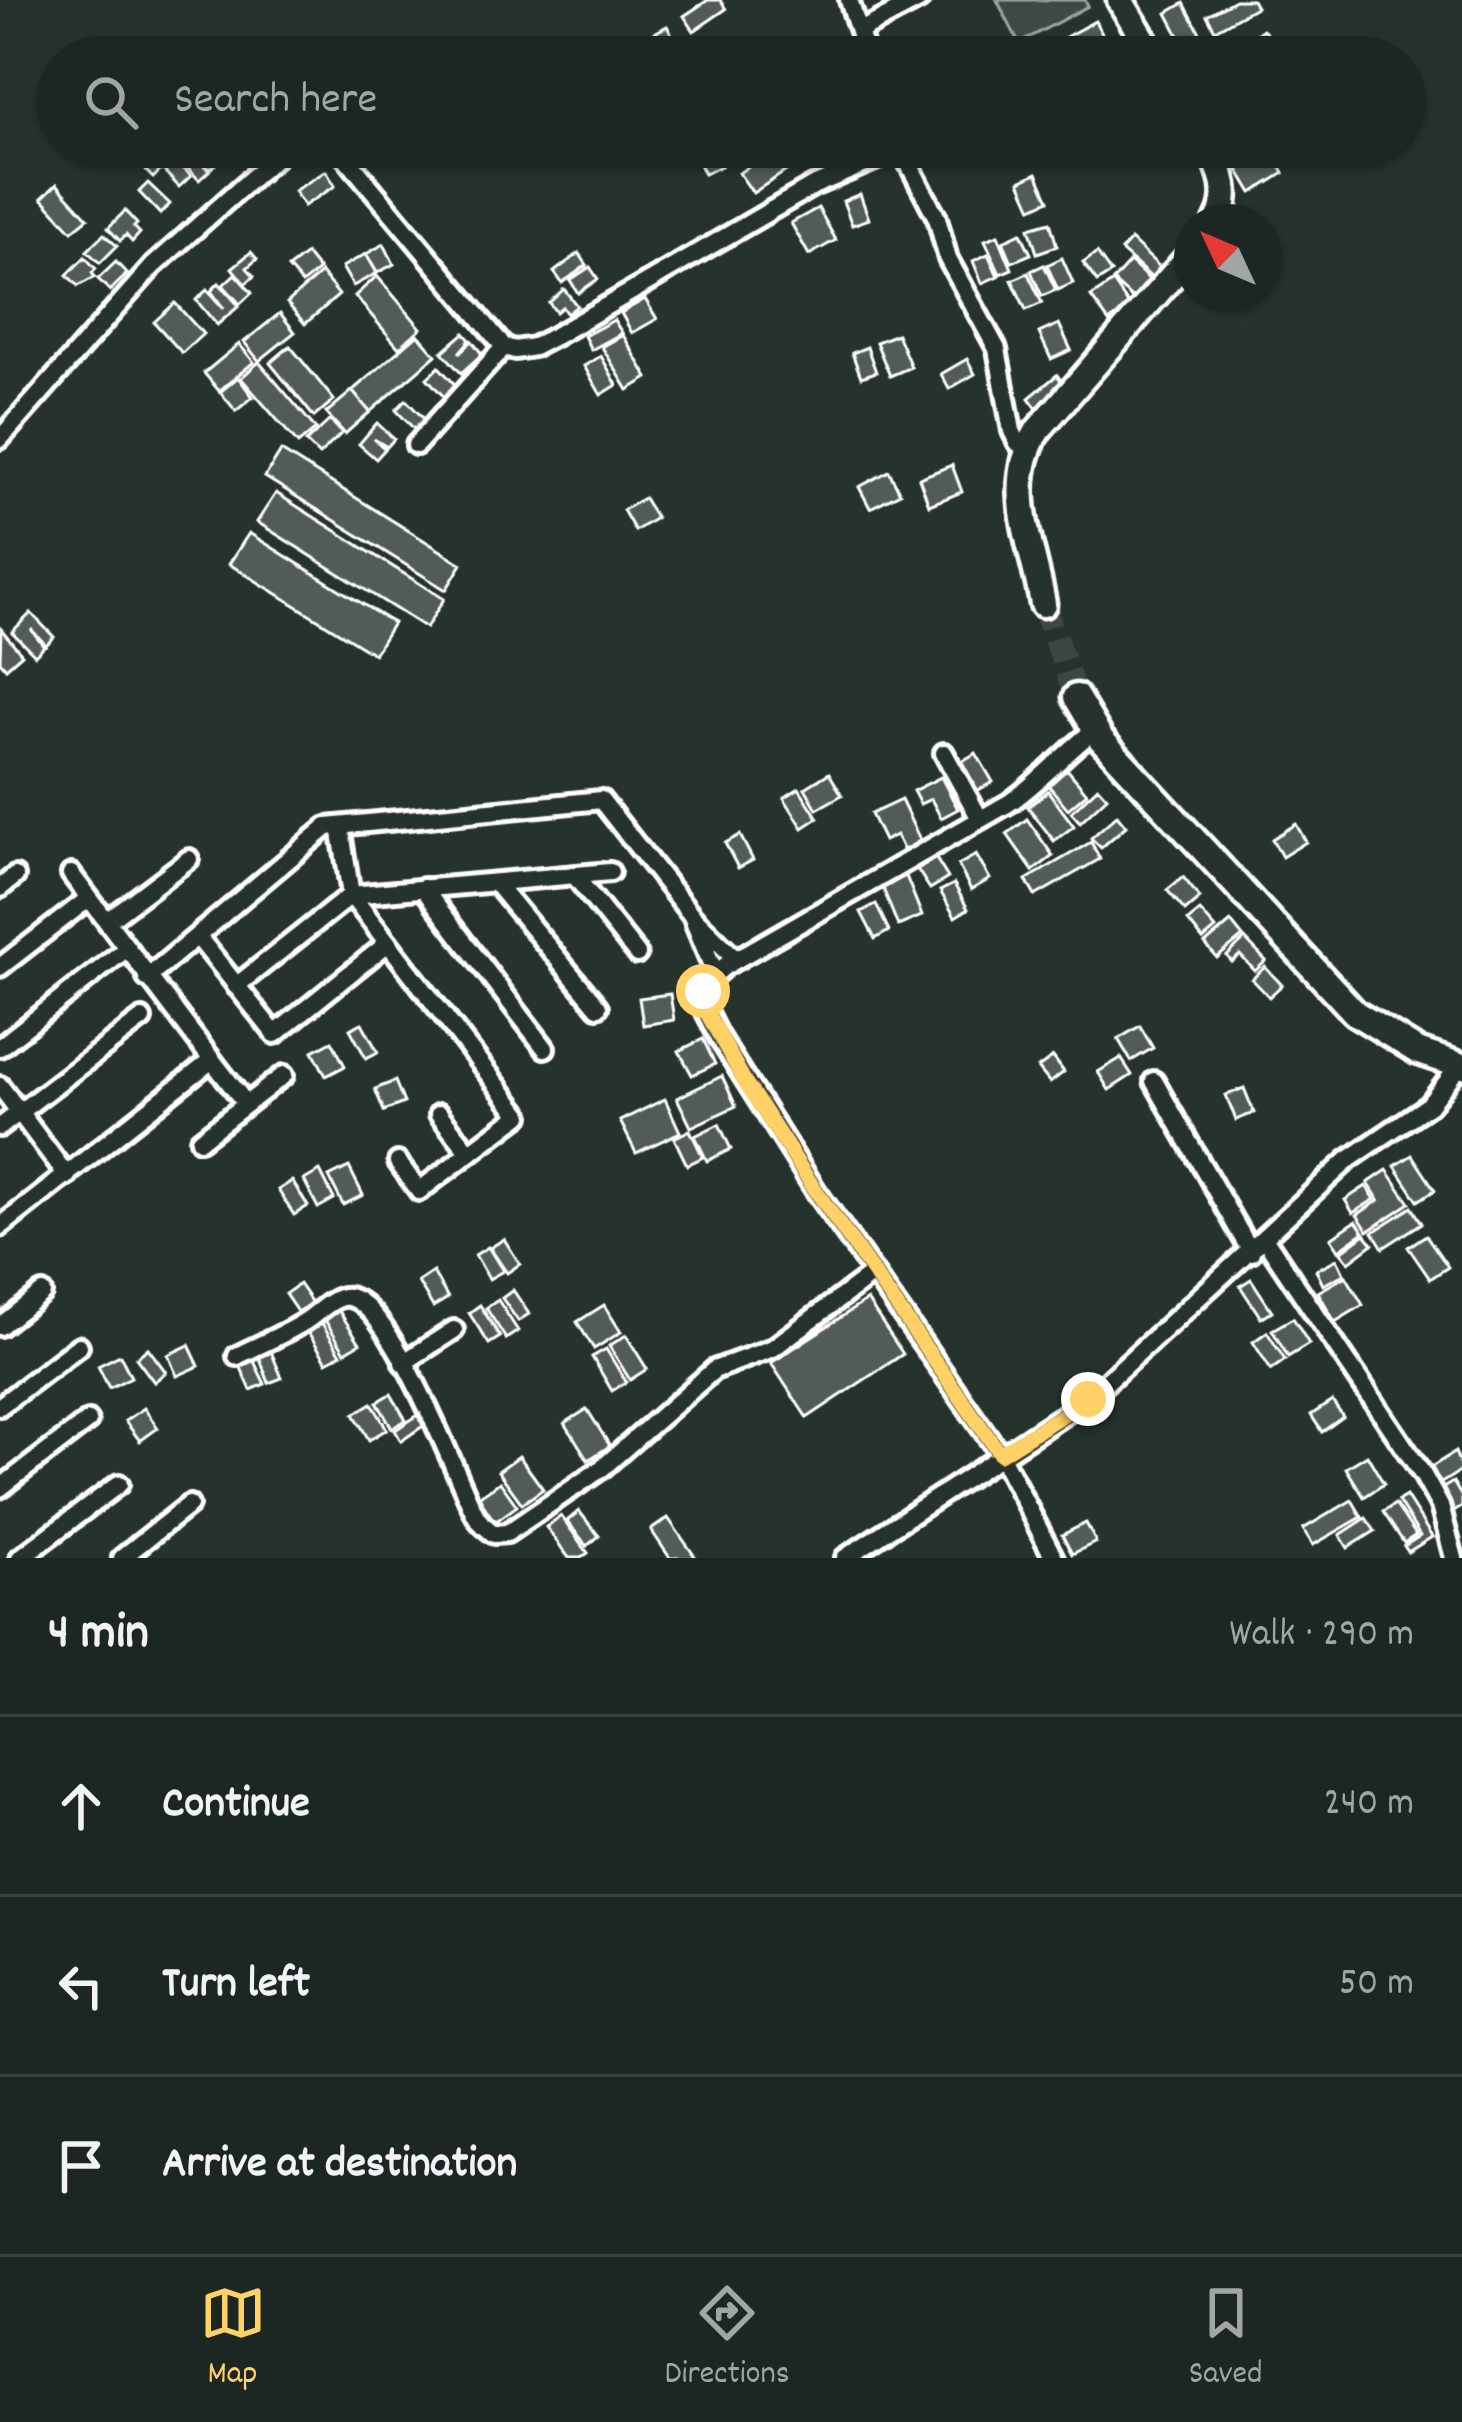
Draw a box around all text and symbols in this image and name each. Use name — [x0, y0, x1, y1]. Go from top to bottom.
search box — [36, 36, 1426, 168]
icon: search — [78, 69, 144, 135]
text: Search here — [174, 70, 377, 134]
north arrow — [1174, 204, 1282, 312]
route start — [676, 964, 730, 1018]
route end — [1061, 1372, 1115, 1426]
text: 4 min — [48, 1600, 149, 1672]
text: Walk · 290 m — [1229, 1609, 1414, 1664]
icon: ahead — [48, 1773, 114, 1839]
text: Continue — [162, 1774, 310, 1838]
text: 240 m — [1324, 1778, 1414, 1833]
icon: left — [48, 1953, 114, 2019]
text: Turn left — [162, 1954, 310, 2018]
text: 50 m — [1339, 1958, 1414, 2013]
icon: arrive — [48, 2133, 114, 2199]
text: Arrive at destination — [162, 2134, 517, 2198]
tab: Map — [200, 2280, 266, 2399]
tab: Directions — [665, 2280, 790, 2399]
tab: Saved — [1189, 2280, 1262, 2399]

